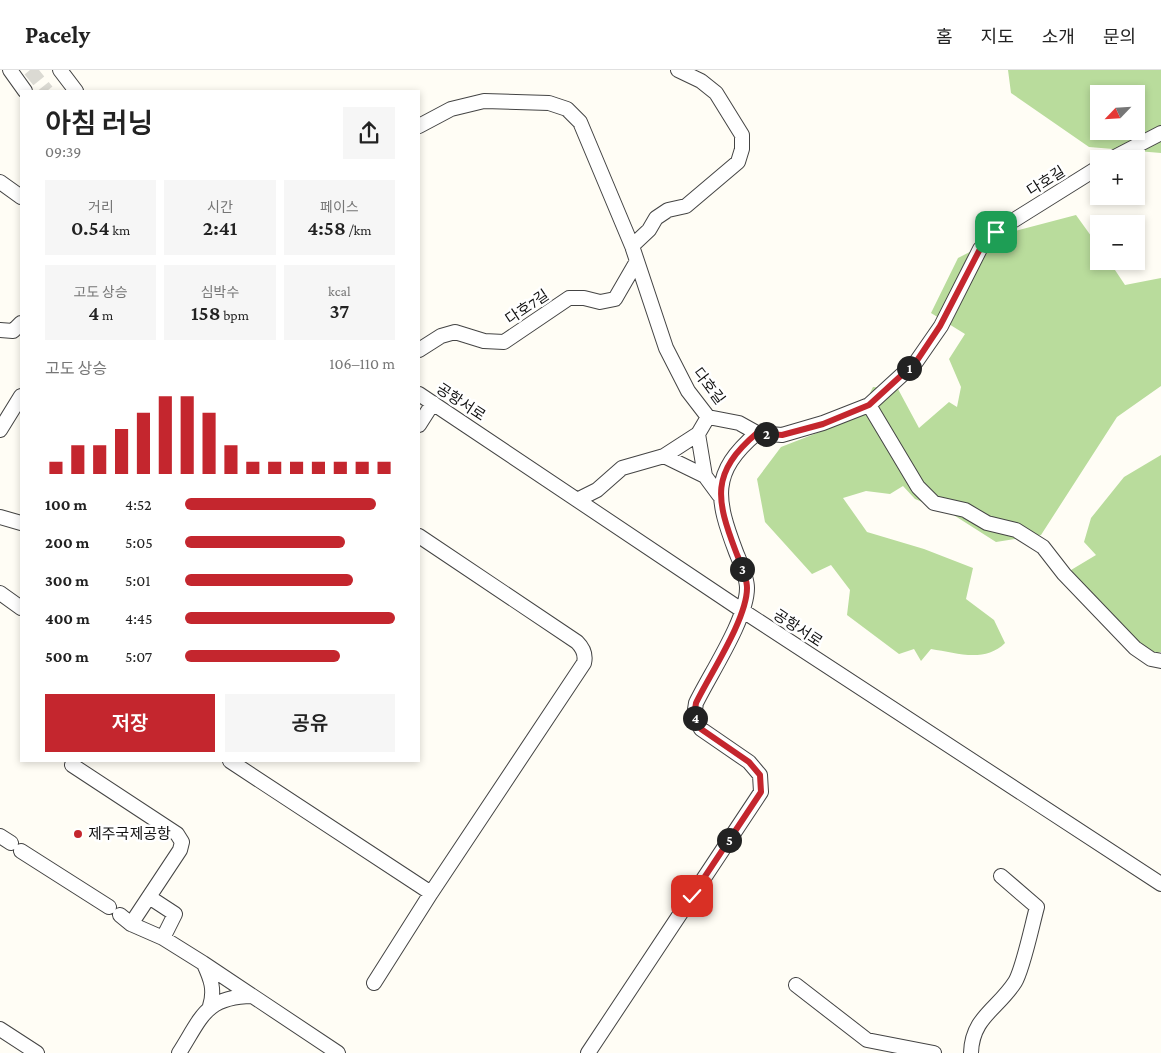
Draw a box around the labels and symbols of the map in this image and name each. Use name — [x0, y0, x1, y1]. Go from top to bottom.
north arrow — [1090, 85, 1145, 140]
street label: 다호길 — [1024, 163, 1068, 199]
pin — [975, 211, 1017, 253]
street label: 다호7길 — [502, 287, 552, 327]
pin: 1 — [896, 356, 922, 380]
street label: 다호길 — [690, 365, 728, 407]
street label: 공항서로 — [433, 380, 489, 424]
pin: 2 — [754, 422, 778, 446]
pin: 3 — [730, 556, 754, 582]
street label: 공항서로 — [770, 606, 826, 650]
pin: 4 — [682, 706, 708, 730]
place label: 제주국제공항 — [88, 826, 171, 842]
marker: 제주국제공항 — [72, 828, 84, 840]
pin: 5 — [716, 828, 742, 852]
pin — [671, 875, 713, 917]

